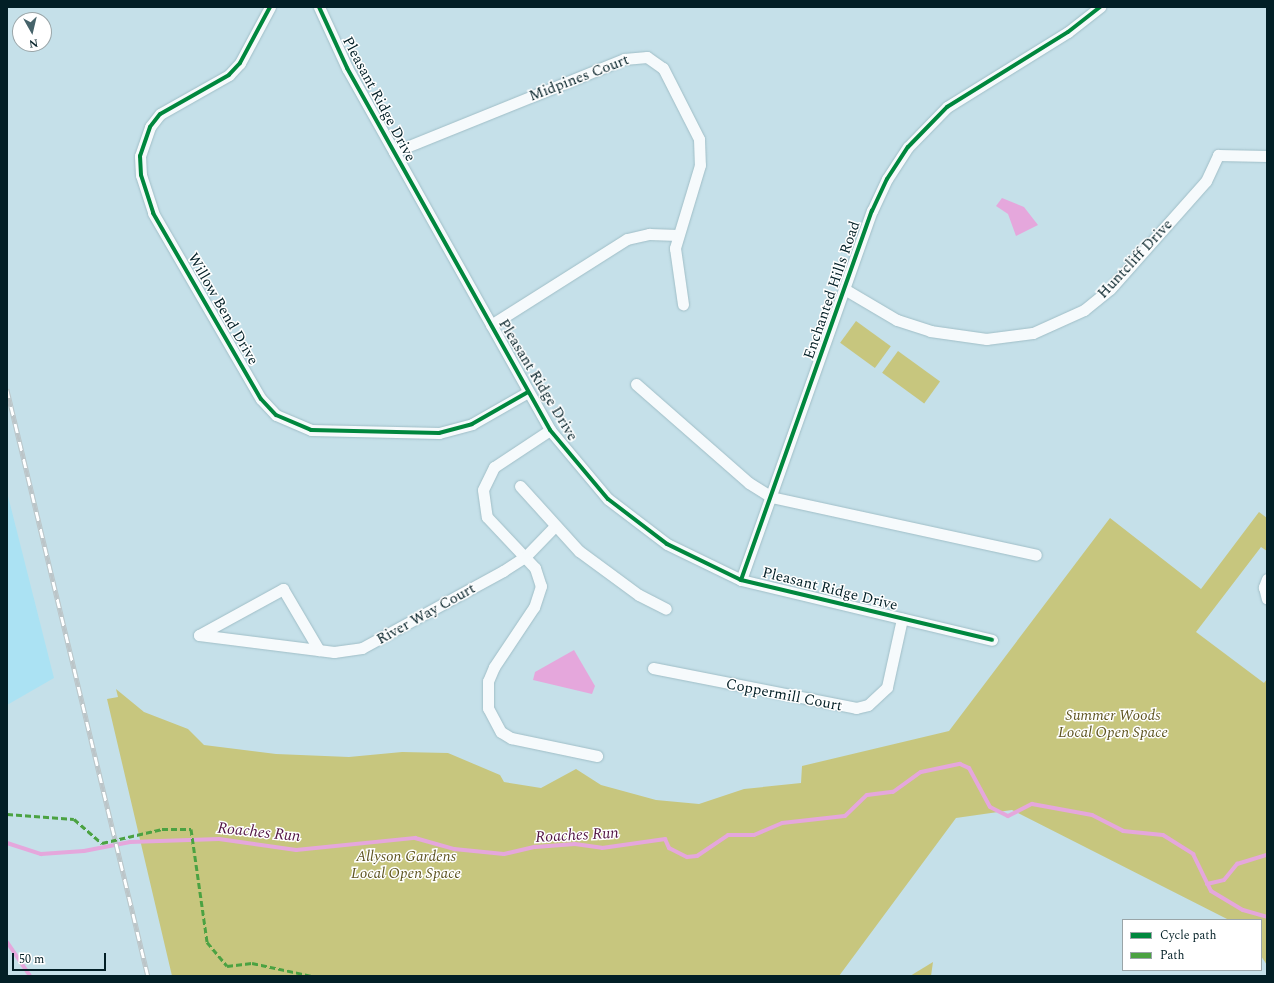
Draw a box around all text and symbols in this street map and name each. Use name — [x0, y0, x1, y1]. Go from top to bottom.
north arrow — [12, 12, 52, 52]
street label: Pleasant Ridge Drive — [338, 33, 420, 165]
text: N — [28, 34, 39, 52]
street label: Midpines Court — [527, 51, 631, 105]
street label: Huntcliff Drive — [1094, 216, 1176, 302]
street label: Enchanted Hills Road — [800, 219, 864, 361]
street label: Willow Bend Drive — [184, 250, 262, 368]
street label: Pleasant Ridge Drive — [494, 316, 582, 444]
street label: Pleasant Ridge Drive — [760, 563, 900, 615]
street label: River Way Court — [374, 579, 478, 649]
street label: Coppermill Court — [724, 675, 844, 715]
park label: Summer Woods Local Open Space — [1058, 706, 1168, 741]
water label: Roaches Run — [216, 818, 302, 846]
water label: Roaches Run — [535, 823, 619, 847]
park label: Allyson Gardens Local Open Space — [351, 847, 461, 882]
legend — [1122, 919, 1262, 971]
text: Cycle path — [1160, 926, 1217, 945]
scale bar — [14, 945, 108, 971]
text: Path — [1160, 946, 1185, 965]
text: 50 m — [19, 950, 44, 969]

